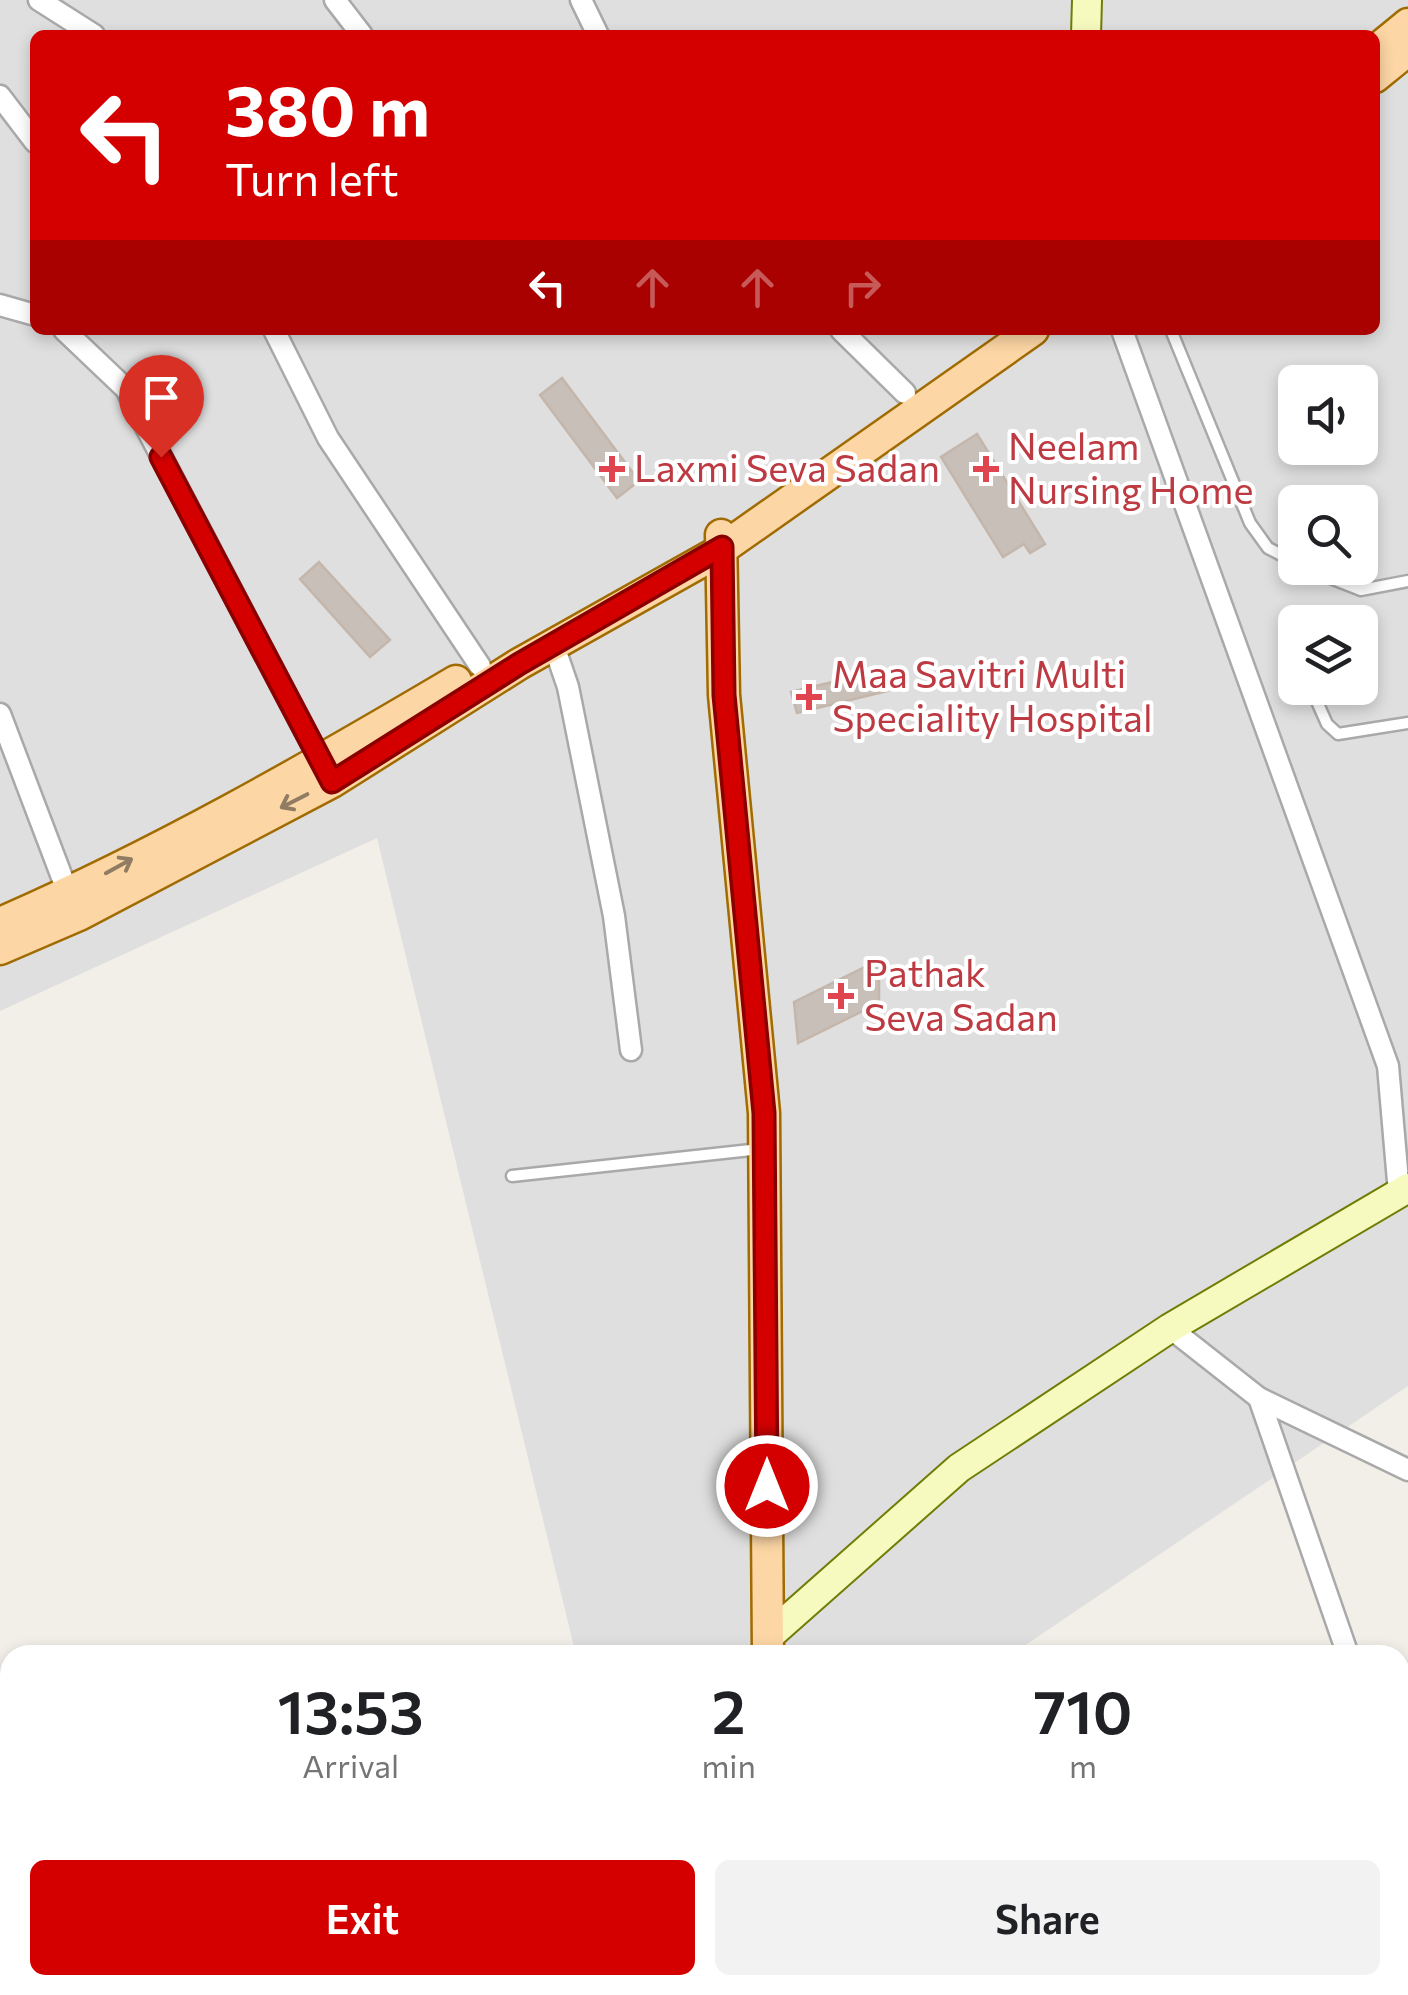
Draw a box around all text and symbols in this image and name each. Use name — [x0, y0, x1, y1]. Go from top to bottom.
text: 380 m — [225, 65, 430, 150]
icon: left — [60, 70, 190, 200]
text: Turn left — [225, 150, 399, 205]
icon: left — [520, 260, 575, 315]
icon: ahead — [625, 260, 680, 315]
icon: ahead — [730, 260, 785, 315]
icon: right — [835, 260, 890, 315]
pin — [119, 355, 204, 458]
map controls — [1278, 365, 1378, 705]
button: sound — [1278, 365, 1378, 465]
icon: arrive — [134, 370, 189, 425]
place label: Neelam Nursing Home — [1008, 421, 1254, 512]
place label: Laxmi Seva Sadan — [634, 443, 940, 490]
marker: Laxmi Seva Sadan — [599, 456, 625, 482]
marker: Neelam Nursing Home — [973, 456, 999, 482]
button: search — [1278, 485, 1378, 585]
button: layers — [1278, 605, 1378, 705]
place label: Maa Savitri Multi Speciality Hospital — [832, 649, 1153, 740]
marker: Maa Savitri Multi Speciality Hospital — [796, 684, 822, 710]
one-way arrow — [279, 792, 309, 811]
one-way arrow — [104, 855, 134, 875]
place label: Pathak Seva Sadan — [864, 948, 1058, 1039]
marker: Pathak Seva Sadan — [828, 983, 854, 1009]
position arrow — [715, 1434, 819, 1538]
text: 13:53 — [278, 1673, 424, 1746]
text: 2 — [712, 1673, 746, 1746]
text: 710 — [1034, 1673, 1132, 1746]
text: Arrival — [302, 1745, 399, 1785]
text: min — [701, 1745, 756, 1785]
text: m — [1069, 1745, 1097, 1785]
button: Exit — [30, 1860, 695, 1975]
button: Share — [715, 1860, 1380, 1975]

